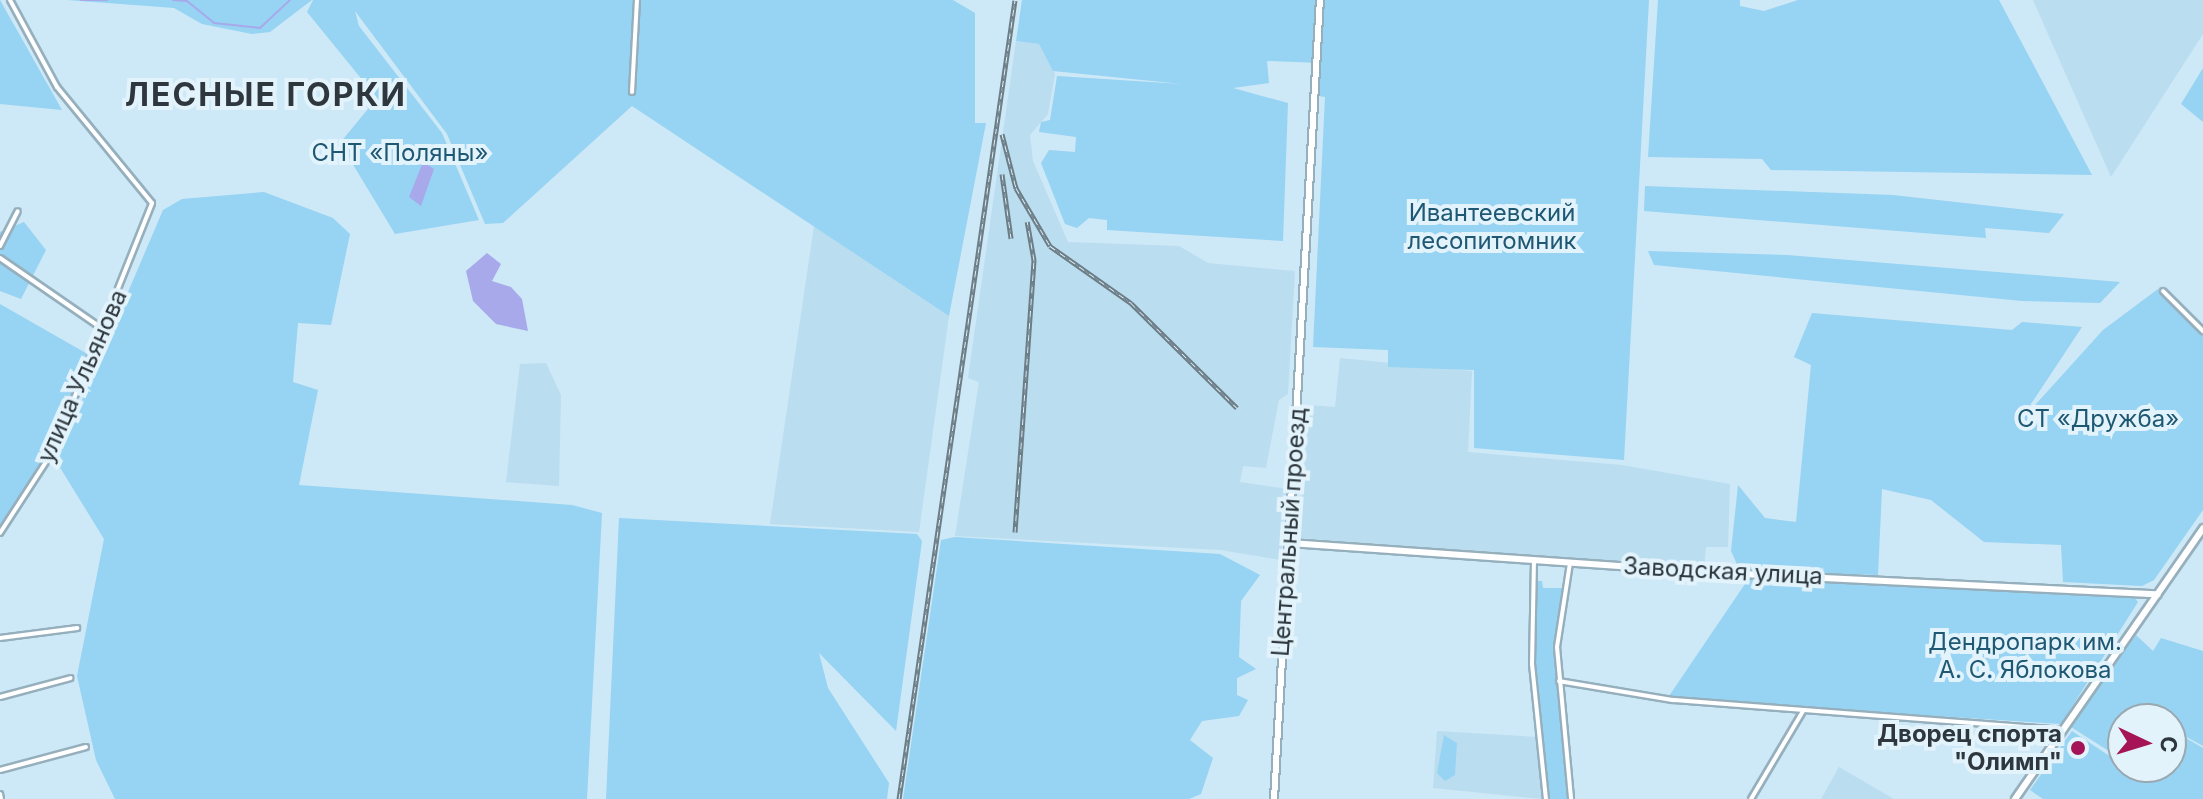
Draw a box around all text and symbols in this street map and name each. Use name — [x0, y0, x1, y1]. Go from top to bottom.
district label: ЛЕСНЫЕ ГОРКИ — [125, 76, 407, 114]
park label: СНТ «Поляны» — [312, 139, 488, 167]
park label: Ивантеевский лесопитомник — [1407, 199, 1577, 255]
street label: улица Ульянова — [31, 285, 133, 467]
park label: СТ «Дружба» — [2017, 405, 2179, 433]
street label: Центральный проезд — [1266, 407, 1312, 657]
street label: Заводская улица — [1622, 551, 1824, 591]
park label: Дендропарк им. А. С. Яблокова — [1928, 628, 2122, 684]
north arrow — [2107, 703, 2187, 783]
place label: Дворец спорта "Олимп" — [1877, 720, 2062, 776]
text: С — [2155, 736, 2182, 754]
marker: Дворец спорта "Олимп" — [2069, 739, 2087, 757]

